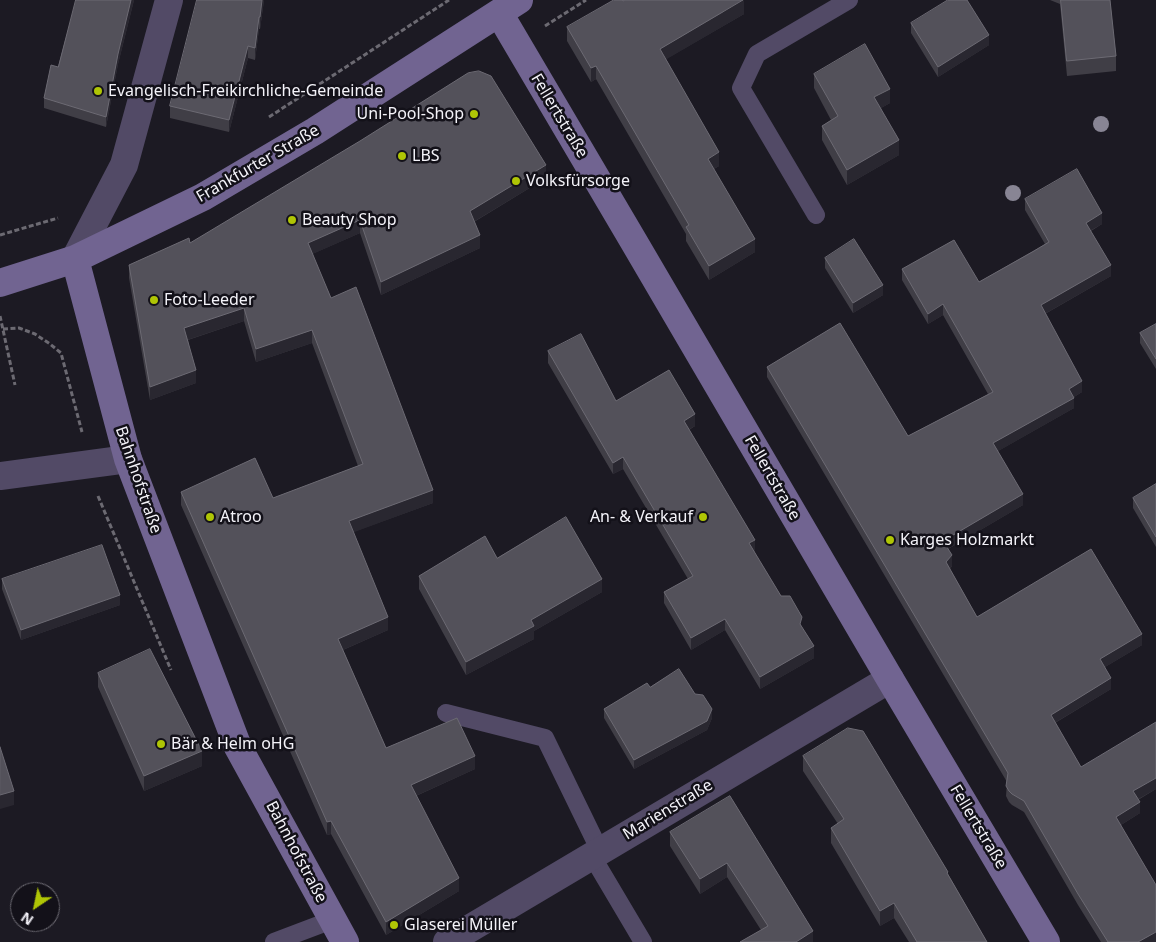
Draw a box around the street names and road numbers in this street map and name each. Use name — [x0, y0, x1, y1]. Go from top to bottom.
street label: Fellertstraße — [526, 70, 592, 162]
street label: Frankfurter Straße — [193, 121, 323, 207]
street label: Bahnhofstraße — [111, 424, 165, 536]
street label: Fellertstraße — [740, 432, 804, 524]
street label: Marienstraße — [620, 776, 716, 844]
street label: Fellertstraße — [945, 781, 1011, 873]
street label: Bahnhofstraße — [261, 798, 331, 906]

